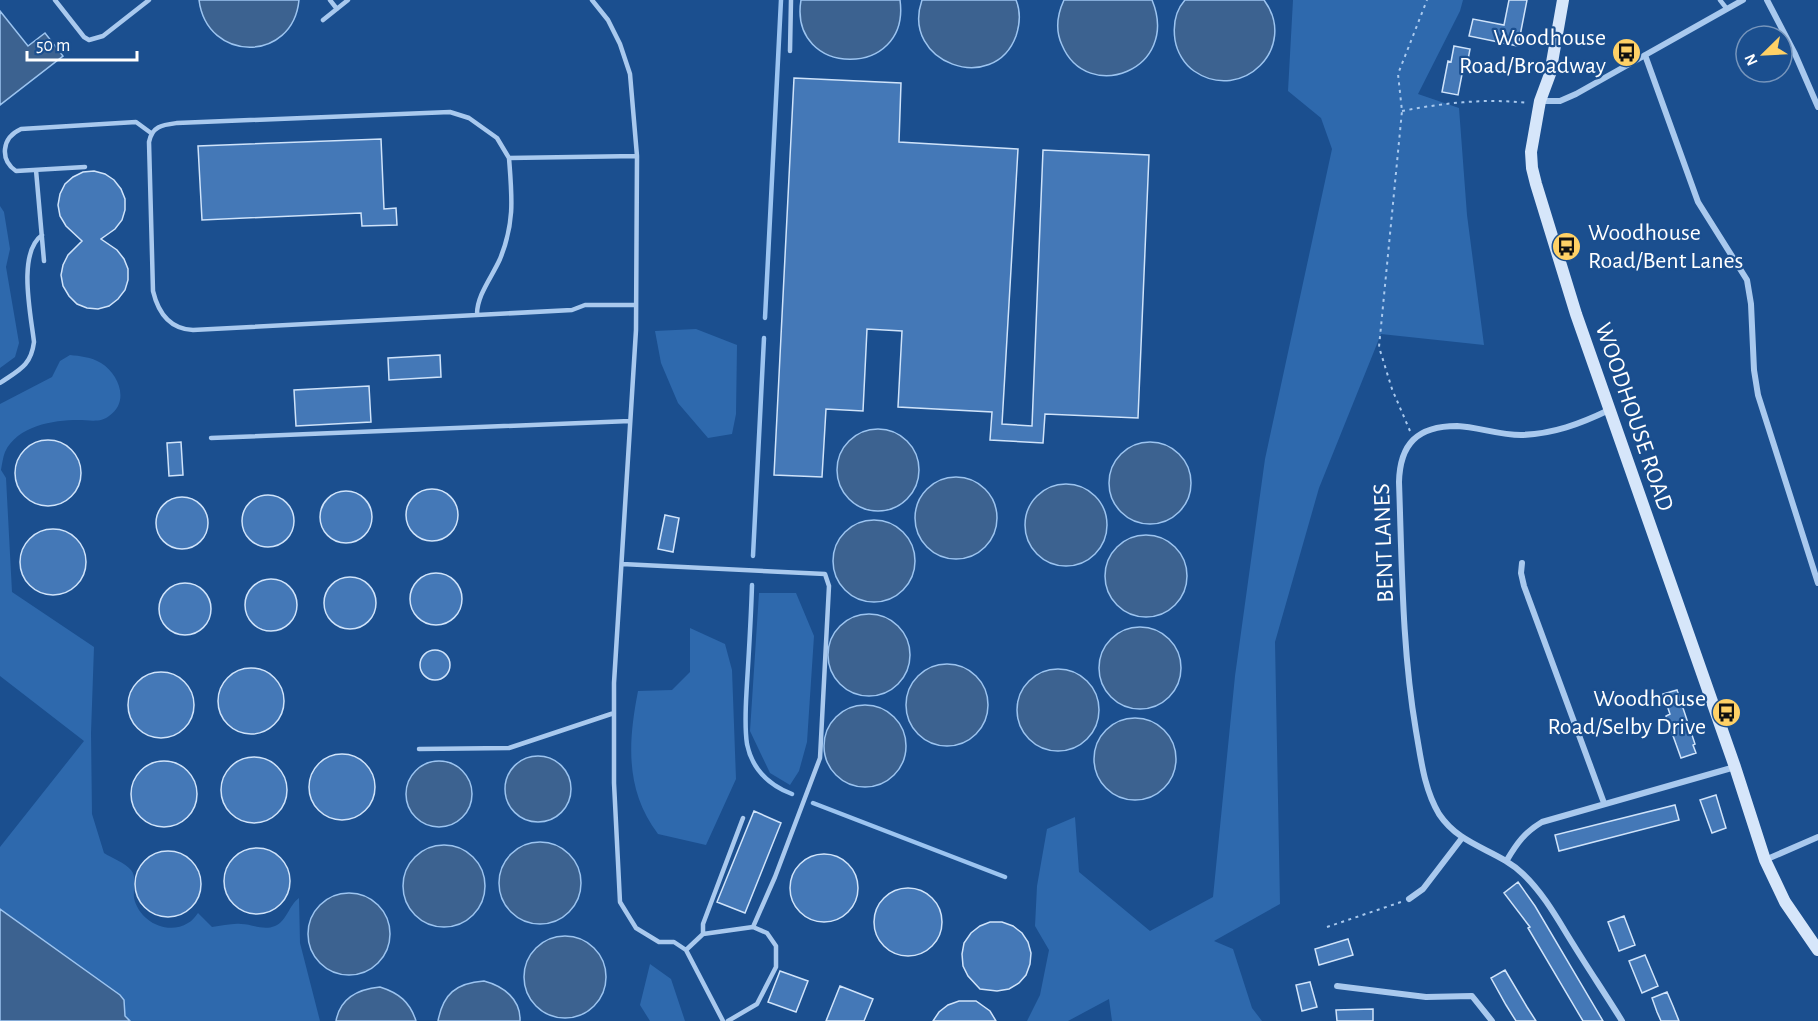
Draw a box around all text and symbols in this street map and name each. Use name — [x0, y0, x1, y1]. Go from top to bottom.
scale bar — [27, 24, 136, 62]
north arrow — [1734, 24, 1794, 84]
place label: Woodhouse Road/Broadway — [1459, 26, 1606, 78]
bus stop icon: Woodhouse Road/Broadway — [1611, 36, 1643, 68]
text: 50 m — [36, 37, 70, 55]
text: N — [1742, 51, 1761, 68]
place label: Woodhouse Road/Bent Lanes — [1588, 221, 1744, 273]
bus stop icon: Woodhouse Road/Bent Lanes — [1551, 231, 1583, 263]
street label: WOODHOUSE ROAD — [1590, 320, 1678, 514]
street label: BENT LANES — [1370, 483, 1398, 603]
place label: Woodhouse Road/Selby Drive — [1547, 687, 1706, 739]
bus stop icon: Woodhouse Road/Selby Drive — [1711, 697, 1743, 729]

